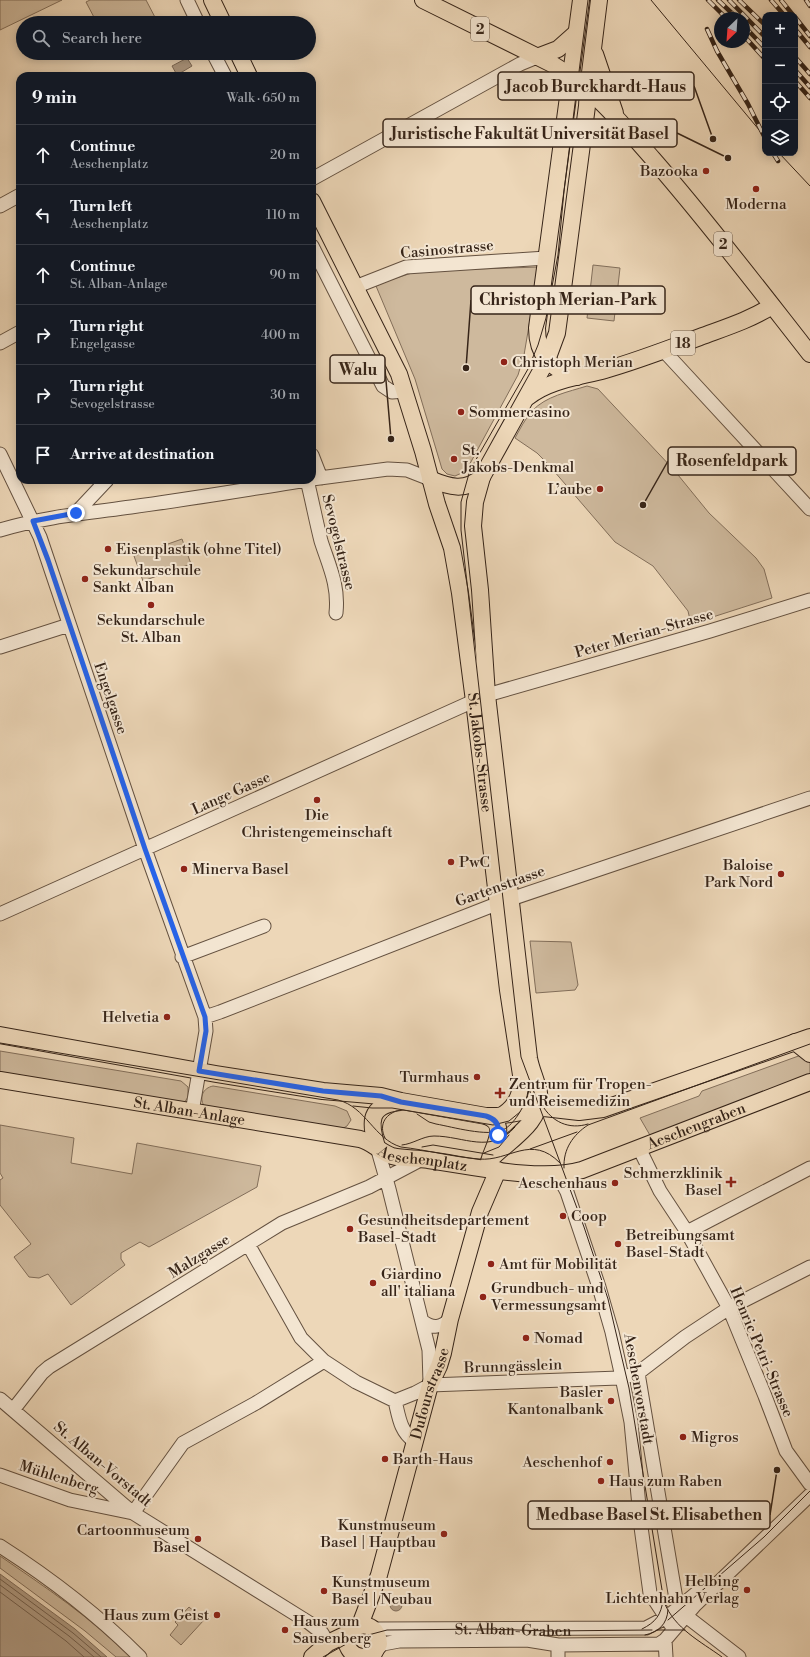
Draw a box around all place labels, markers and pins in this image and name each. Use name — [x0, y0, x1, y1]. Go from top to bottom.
callout: Jacob Burckhardt-Haus — [498, 72, 694, 100]
callout: Juristische Fakultät Universität Basel — [383, 119, 677, 147]
place label: Bazooka — [639, 162, 698, 181]
marker: Bazooka — [701, 166, 711, 176]
marker: Moderna — [751, 184, 761, 194]
place label: Moderna — [725, 195, 787, 214]
callout: Christoph Merian-Park — [471, 286, 665, 314]
place label: Christoph Merian — [512, 353, 633, 372]
callout: Walu — [330, 355, 385, 383]
marker: Christoph Merian — [499, 357, 509, 367]
place label: Sommercasino — [469, 403, 570, 422]
marker: Sommercasino — [456, 407, 466, 417]
place label: St. Jakobs-Denkmal — [461, 441, 575, 477]
callout: Rosenfeldpark — [668, 447, 796, 475]
marker: St. Jakobs-Denkmal — [449, 454, 459, 464]
place label: L’aube — [547, 480, 592, 499]
marker: L’aube — [595, 484, 605, 494]
place label: Eisenplastik (ohne Titel) — [116, 540, 282, 559]
marker: Eisenplastik (ohne Titel) — [103, 544, 113, 554]
place label: Sekundarschule Sankt Alban — [93, 561, 201, 597]
marker: Sekundarschule Sankt Alban — [80, 574, 90, 584]
marker: Sekundarschule St. Alban — [146, 600, 156, 610]
place label: Sekundarschule St. Alban — [97, 611, 205, 647]
marker: Die Christengemeinschaft — [312, 795, 322, 805]
place label: Die Christengemeinschaft — [242, 806, 393, 842]
place label: PwC — [459, 853, 490, 872]
place label: Baloise Park Nord — [704, 856, 773, 892]
marker: PwC — [446, 857, 456, 867]
place label: Minerva Basel — [192, 860, 289, 879]
marker: Minerva Basel — [179, 864, 189, 874]
marker: Baloise Park Nord — [776, 869, 786, 879]
place label: Helvetia — [102, 1008, 159, 1027]
marker: Helvetia — [162, 1012, 172, 1022]
place label: Turmhaus — [400, 1068, 469, 1087]
marker: Turmhaus — [472, 1072, 482, 1082]
place label: Zentrum für Tropen- und Reisemedizin — [509, 1075, 652, 1111]
marker: Zentrum für Tropen- und Reisemedizin — [494, 1087, 506, 1099]
place label: Schmerzklinik Basel — [624, 1164, 723, 1200]
place label: Aeschenhaus — [517, 1174, 607, 1193]
marker: Schmerzklinik Basel — [725, 1176, 737, 1188]
marker: Aeschenhaus — [610, 1178, 620, 1188]
place label: Coop — [571, 1207, 607, 1226]
place label: Gesundheitsdepartement Basel-Stadt — [357, 1211, 530, 1247]
marker: Coop — [558, 1211, 568, 1221]
marker: Gesundheitsdepartement Basel-Stadt — [345, 1224, 355, 1234]
place label: Betreibungsamt Basel-Stadt — [625, 1226, 735, 1262]
marker: Betreibungsamt Basel-Stadt — [613, 1239, 623, 1249]
place label: Amt für Mobilität — [498, 1255, 618, 1274]
marker: Amt für Mobilität — [486, 1259, 496, 1269]
place label: Giardino all' italiana — [381, 1265, 456, 1301]
marker: Giardino all' italiana — [368, 1278, 378, 1288]
place label: Grundbuch- und Vermessungsamt — [490, 1279, 607, 1315]
marker: Grundbuch- und Vermessungsamt — [478, 1292, 488, 1302]
place label: Nomad — [534, 1329, 583, 1348]
marker: Nomad — [521, 1333, 531, 1343]
place label: Basler Kantonalbank — [507, 1383, 604, 1419]
marker: Basler Kantonalbank — [606, 1396, 616, 1406]
place label: Migros — [691, 1428, 739, 1447]
marker: Migros — [678, 1432, 688, 1442]
place label: Barth-Haus — [392, 1450, 473, 1469]
place label: Aeschenhof — [521, 1453, 603, 1472]
marker: Barth-Haus — [380, 1454, 390, 1464]
marker: Aeschenhof — [605, 1457, 615, 1467]
place label: Haus zum Raben — [609, 1472, 722, 1491]
marker: Haus zum Raben — [596, 1476, 606, 1486]
callout: Medbase Basel St. Elisabethen — [528, 1501, 770, 1529]
place label: Kunstmuseum Basel | Hauptbau — [320, 1516, 436, 1552]
place label: Cartoonmuseum Basel — [77, 1521, 191, 1557]
marker: Kunstmuseum Basel | Hauptbau — [439, 1529, 449, 1539]
marker: Cartoonmuseum Basel — [193, 1534, 203, 1544]
place label: Helbing Lichtenhahn Verlag — [605, 1572, 739, 1608]
place label: Kunstmuseum Basel | Neubau — [331, 1573, 433, 1609]
marker: Helbing Lichtenhahn Verlag — [742, 1585, 752, 1595]
marker: Kunstmuseum Basel | Neubau — [319, 1586, 329, 1596]
place label: Haus zum Geist — [104, 1606, 210, 1625]
marker: Haus zum Geist — [212, 1610, 222, 1620]
place label: Haus zum Sausenberg — [293, 1612, 371, 1648]
marker: Haus zum Sausenberg — [280, 1625, 290, 1635]

